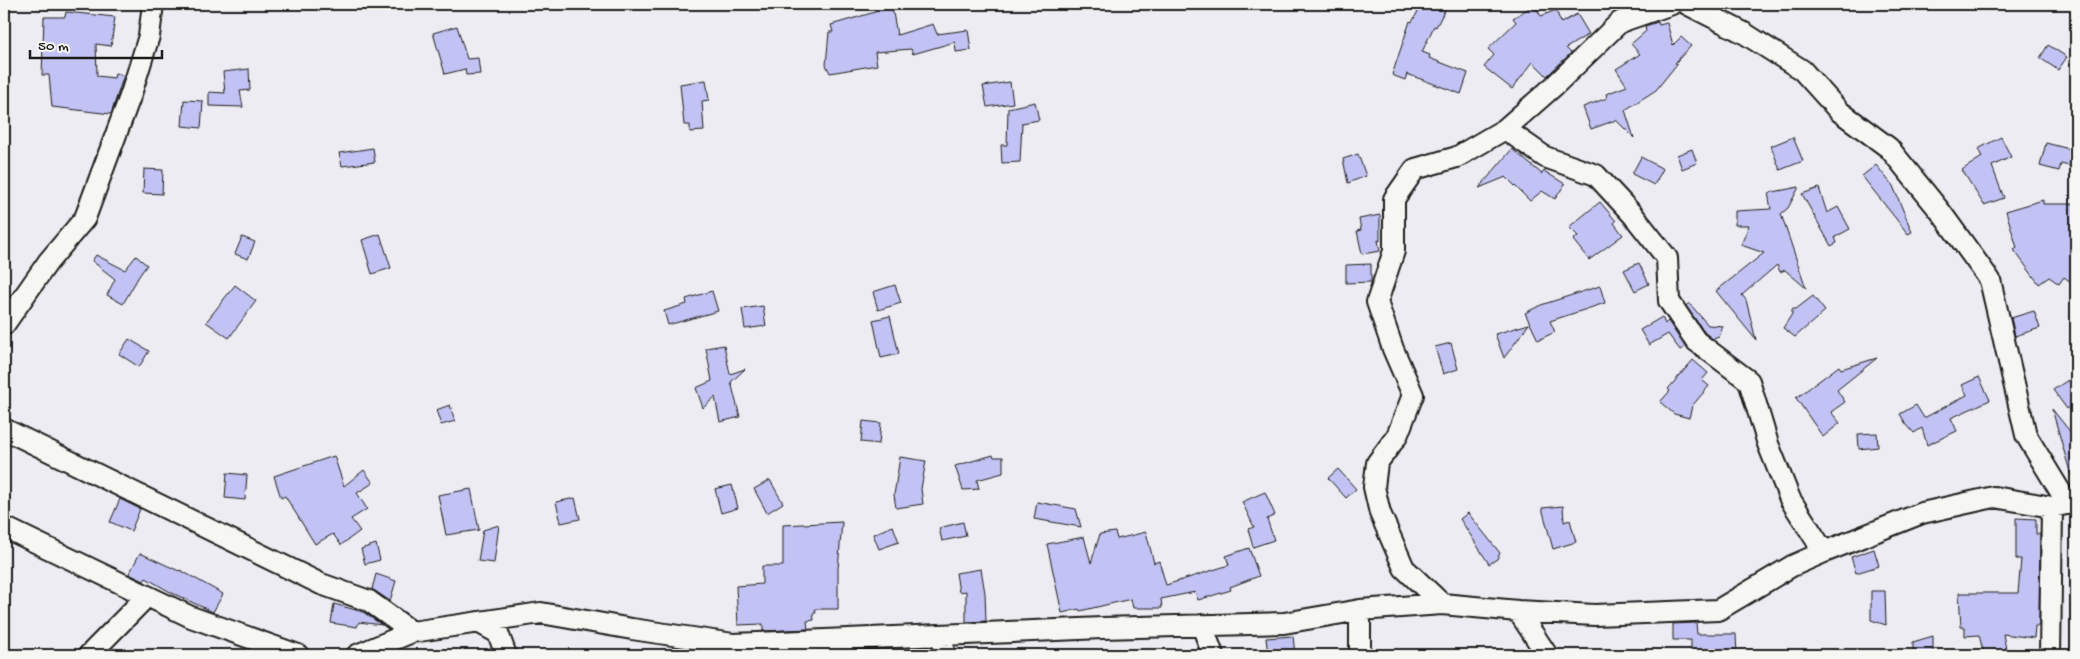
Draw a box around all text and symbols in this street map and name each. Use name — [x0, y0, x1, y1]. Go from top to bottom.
scale bar — [30, 28, 162, 60]
text: 50 m — [38, 38, 69, 56]

